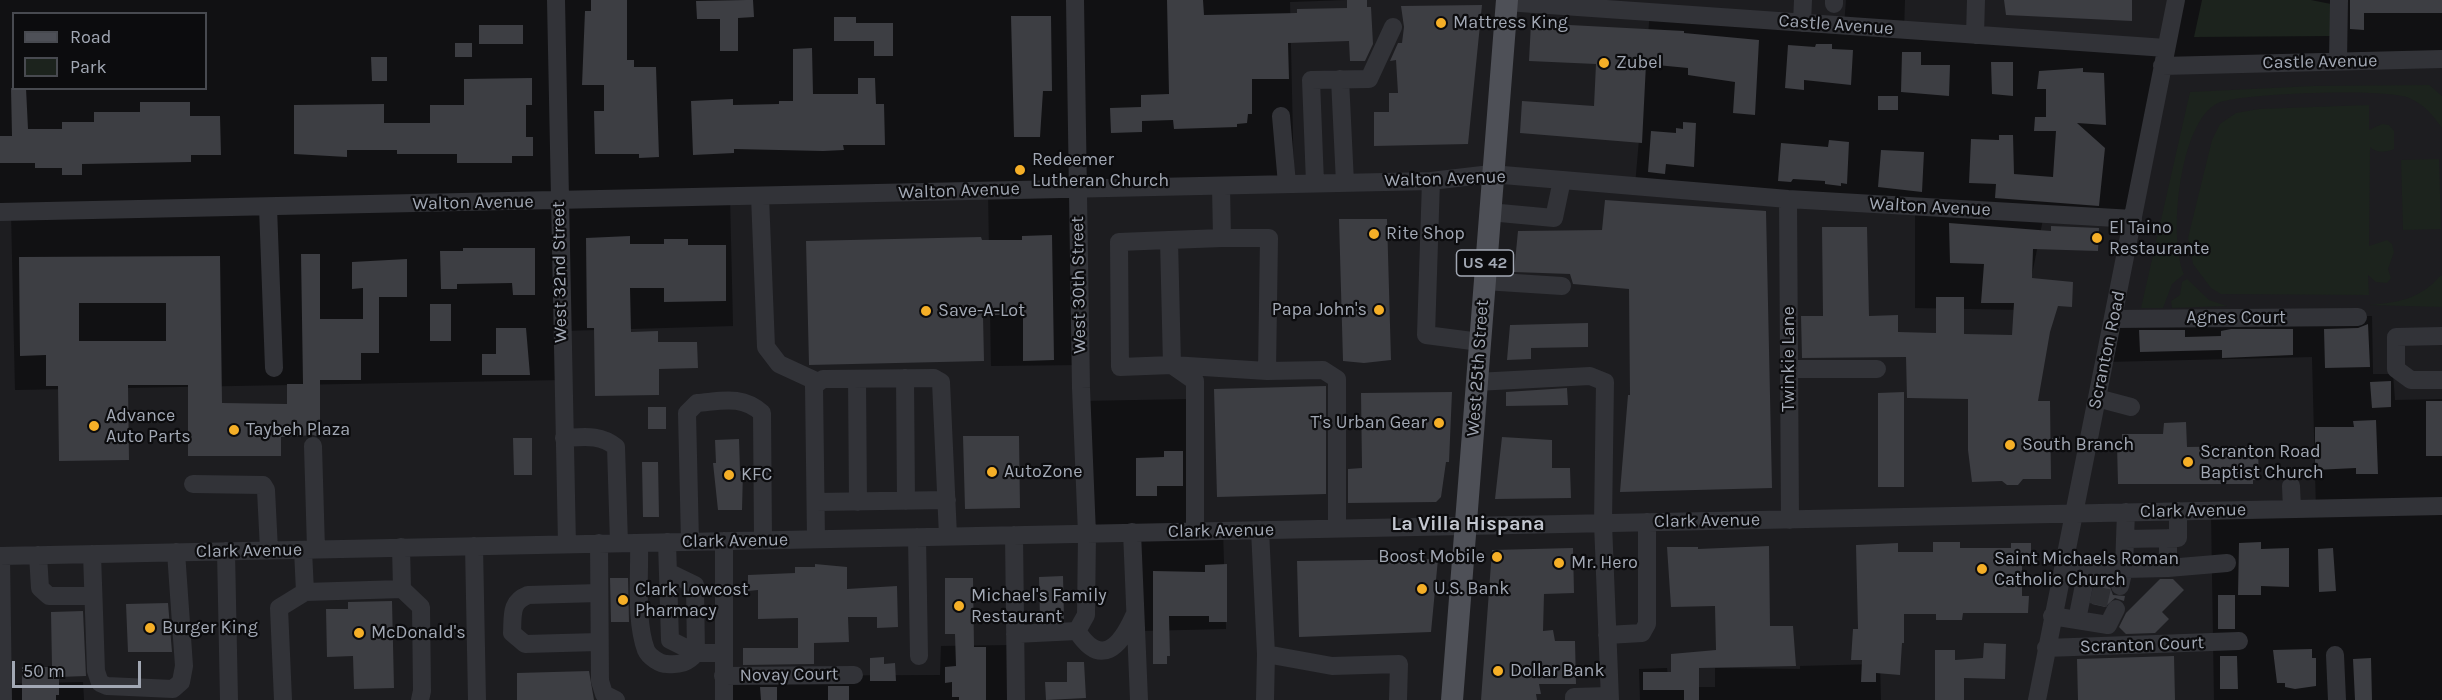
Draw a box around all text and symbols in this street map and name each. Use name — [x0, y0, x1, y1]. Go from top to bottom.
street label: Castle Avenue — [1778, 10, 1894, 40]
legend — [12, 12, 207, 90]
place label: Mattress King — [1453, 12, 1568, 34]
marker: Mattress King — [1434, 16, 1448, 30]
text: Road — [70, 26, 111, 48]
street label: Castle Avenue — [2262, 50, 2378, 74]
place label: Zubel — [1616, 52, 1662, 74]
text: Park — [70, 56, 107, 78]
marker: Zubel — [1597, 56, 1611, 70]
place label: Redeemer Lutheran Church — [1032, 149, 1169, 192]
marker: Redeemer Lutheran Church — [1013, 163, 1027, 177]
street label: Walton Avenue — [1384, 166, 1506, 192]
street label: Walton Avenue — [898, 178, 1020, 204]
street label: Walton Avenue — [412, 191, 534, 215]
street label: Walton Avenue — [1869, 193, 1991, 221]
street label: West 32nd Street — [548, 201, 572, 343]
street label: West 30th Street — [1067, 216, 1091, 354]
place label: El Taino Restaurante — [2109, 217, 2210, 260]
place label: Rite Shop — [1386, 223, 1465, 245]
marker: Rite Shop — [1367, 227, 1381, 241]
marker: El Taino Restaurante — [2090, 231, 2104, 245]
road number: US 42 — [1456, 250, 1514, 276]
street label: Scranton Road — [2084, 289, 2130, 411]
place label: Papa John's — [1272, 299, 1367, 321]
street label: West 25th Street — [1462, 299, 1494, 437]
place label: Save-A-Lot — [938, 300, 1025, 322]
marker: Papa John's — [1372, 303, 1386, 317]
marker: Save-A-Lot — [919, 304, 933, 318]
street label: Twinkie Lane — [1778, 306, 1800, 412]
street label: Agnes Court — [2186, 307, 2286, 329]
place label: Advance Auto Parts — [106, 405, 191, 448]
place label: T's Urban Gear — [1311, 412, 1427, 434]
marker: T's Urban Gear — [1432, 416, 1446, 430]
marker: Advance Auto Parts — [87, 419, 101, 433]
place label: Taybeh Plaza — [246, 419, 350, 441]
marker: Taybeh Plaza — [227, 423, 241, 437]
place label: South Branch — [2022, 434, 2134, 456]
marker: South Branch — [2003, 438, 2017, 452]
place label: Scranton Road Baptist Church — [2200, 441, 2324, 484]
marker: Scranton Road Baptist Church — [2181, 455, 2195, 469]
place label: AutoZone — [1004, 461, 1082, 483]
place label: KFC — [741, 464, 772, 486]
marker: AutoZone — [985, 465, 999, 479]
marker: KFC — [722, 468, 736, 482]
street label: Clark Avenue — [2140, 499, 2246, 523]
street label: Clark Avenue — [1654, 509, 1760, 533]
district label: La Villa Hispana — [1391, 512, 1545, 536]
street label: Clark Avenue — [1168, 519, 1274, 543]
street label: Clark Avenue — [682, 529, 788, 553]
street label: Clark Avenue — [196, 539, 302, 563]
place label: Boost Mobile — [1378, 546, 1485, 568]
place label: Saint Michaels Roman Catholic Church — [1994, 548, 2179, 590]
marker: Boost Mobile — [1490, 550, 1504, 564]
place label: Mr. Hero — [1571, 552, 1638, 574]
marker: Mr. Hero — [1552, 556, 1566, 570]
marker: Saint Michaels Roman Catholic Church — [1975, 562, 1989, 576]
place label: U.S. Bank — [1434, 578, 1509, 600]
place label: Clark Lowcost Pharmacy — [635, 579, 749, 622]
marker: U.S. Bank — [1415, 582, 1429, 596]
place label: Michael's Family Restaurant — [971, 585, 1107, 628]
marker: Clark Lowcost Pharmacy — [616, 593, 630, 607]
marker: Michael's Family Restaurant — [952, 599, 966, 613]
place label: Burger King — [162, 617, 258, 639]
marker: Burger King — [143, 621, 157, 635]
place label: McDonald's — [371, 622, 466, 644]
marker: McDonald's — [352, 626, 366, 640]
street label: Scranton Court — [2080, 632, 2204, 658]
scale bar — [15, 649, 144, 687]
text: 50 m — [23, 660, 65, 682]
place label: Dollar Bank — [1510, 660, 1605, 682]
street label: Novay Court — [739, 663, 839, 687]
marker: Dollar Bank — [1491, 664, 1505, 678]

